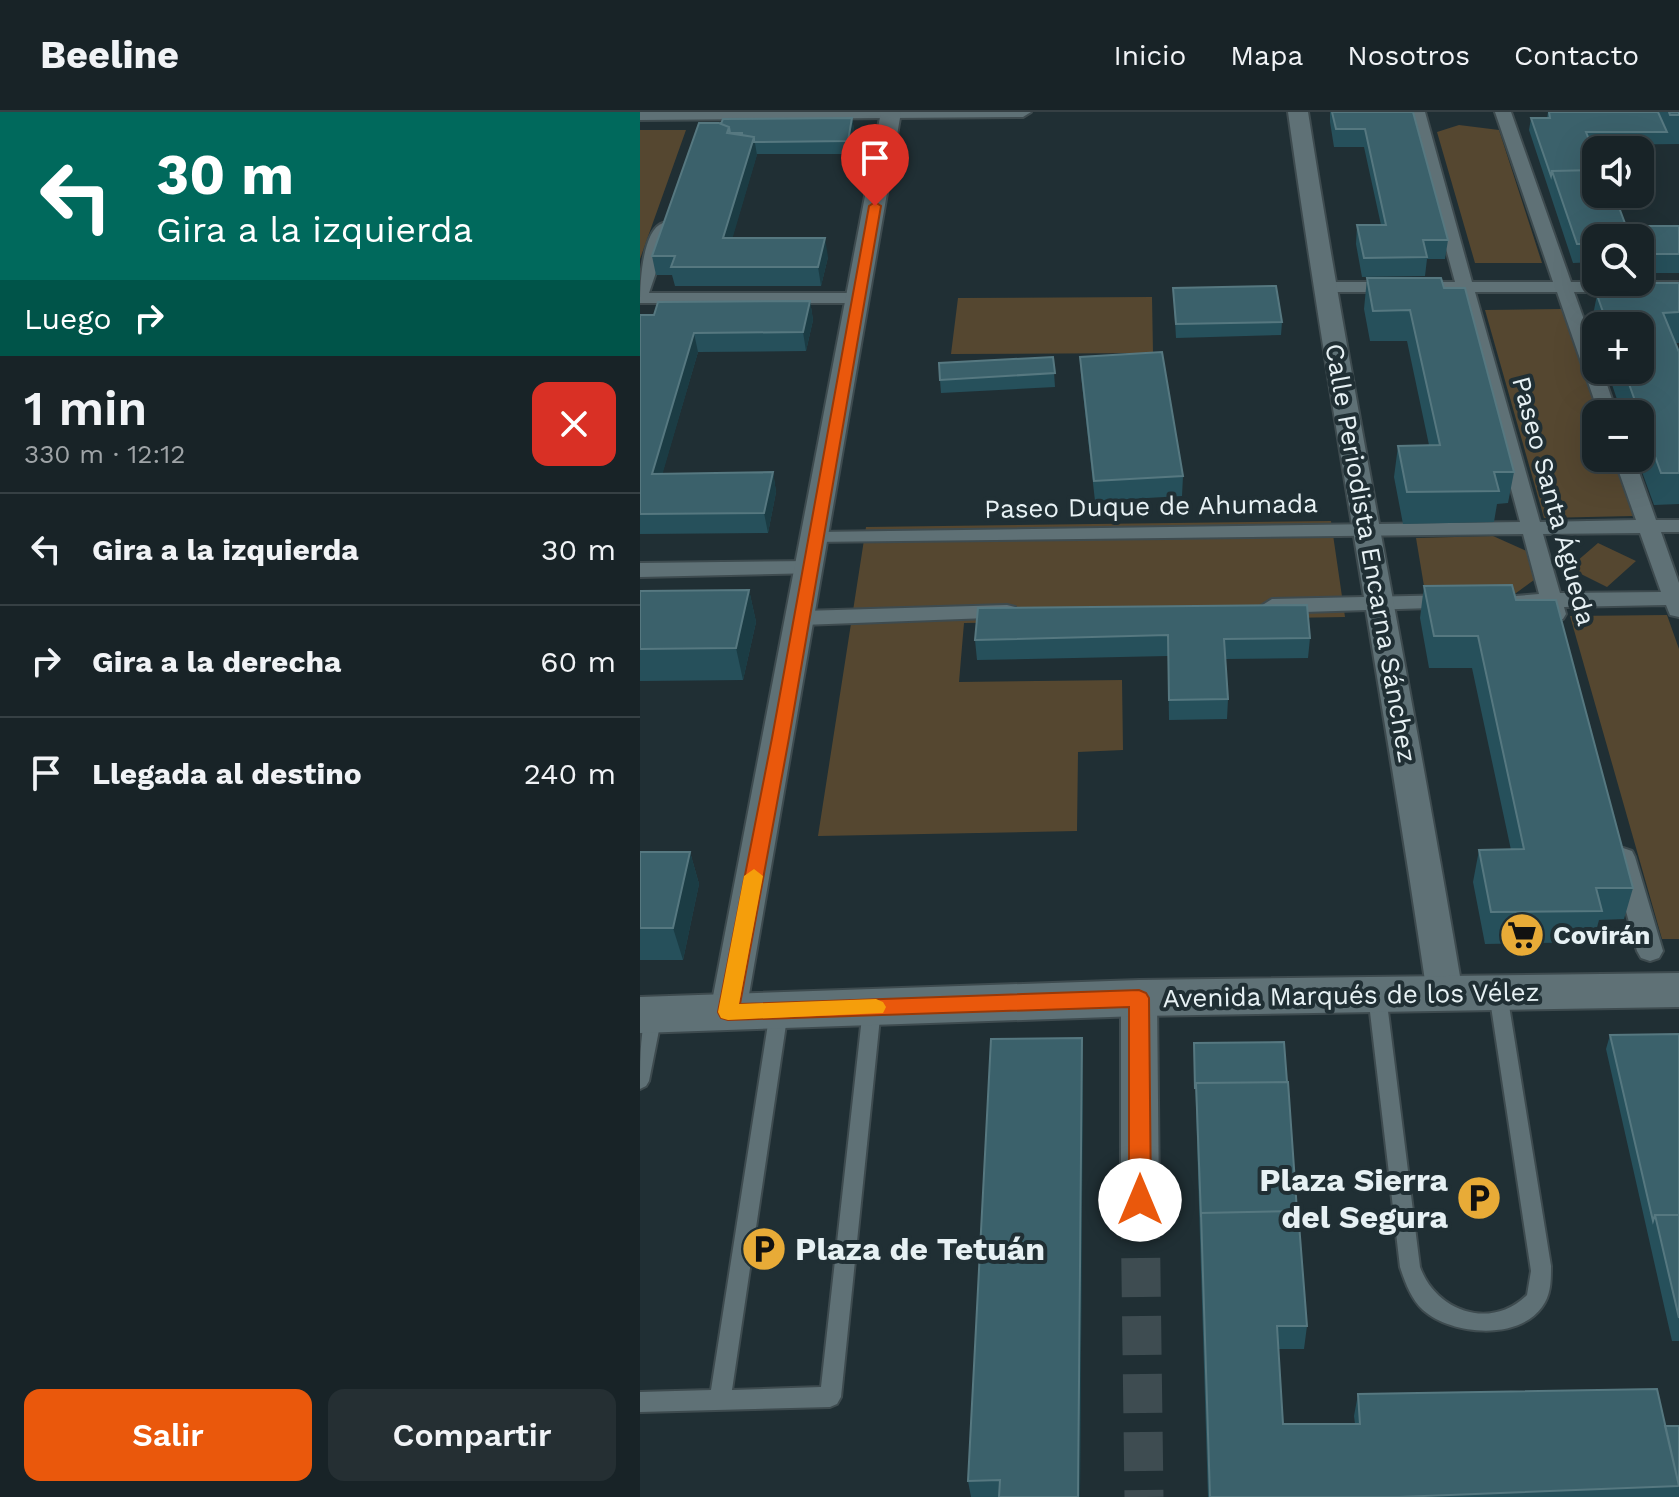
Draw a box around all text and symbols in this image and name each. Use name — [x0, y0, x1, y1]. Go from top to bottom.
text: Beeline — [40, 33, 179, 77]
text: Inicio — [1114, 39, 1186, 72]
text: Mapa — [1230, 39, 1303, 72]
text: Nosotros — [1347, 39, 1470, 72]
text: Contacto — [1514, 39, 1639, 72]
pin — [841, 124, 909, 206]
icon: arrive — [853, 136, 897, 180]
map controls — [1582, 136, 1654, 472]
button: sound — [1582, 136, 1654, 208]
text: 30 m — [156, 142, 294, 208]
icon: left — [24, 144, 128, 248]
text: Gira a la izquierda — [156, 209, 473, 251]
button: search — [1582, 224, 1654, 296]
icon: right — [127, 296, 171, 340]
text: Luego — [24, 301, 111, 336]
button: + — [1582, 312, 1654, 384]
street label: Calle Periodista Encarna Sánchez — [1319, 341, 1423, 765]
street label: Paseo Santa Águeda — [1506, 373, 1602, 629]
text: 1 min — [24, 380, 147, 437]
button: close — [532, 382, 616, 466]
button: − — [1582, 400, 1654, 472]
text: 330 m · 12:12 — [24, 439, 186, 469]
street label: Paseo Duque de Ahumada — [984, 488, 1318, 524]
icon: left — [24, 527, 68, 571]
text: Gira a la izquierda — [92, 532, 359, 567]
text: 30 m — [541, 532, 616, 567]
icon: right — [24, 639, 68, 683]
text: Gira a la derecha — [92, 644, 341, 679]
text: 60 m — [540, 644, 616, 679]
icon: arrive — [24, 751, 68, 795]
text: Llegada al destino — [92, 756, 362, 791]
text: 240 m — [524, 756, 616, 791]
supermarket icon: Covirán — [1498, 911, 1546, 959]
place label: Covirán — [1553, 920, 1650, 950]
street label: Avenida Marqués de los Vélez — [1162, 977, 1540, 1013]
position arrow — [1098, 1158, 1182, 1242]
place label: Plaza Sierra del Segura — [1259, 1161, 1448, 1236]
parking icon: Plaza Sierra del Segura — [1455, 1174, 1503, 1222]
parking icon: Plaza de Tetuán — [740, 1225, 788, 1273]
place label: Plaza de Tetuán — [795, 1230, 1045, 1268]
button: Salir — [24, 1389, 312, 1481]
button: Compartir — [328, 1389, 616, 1481]

